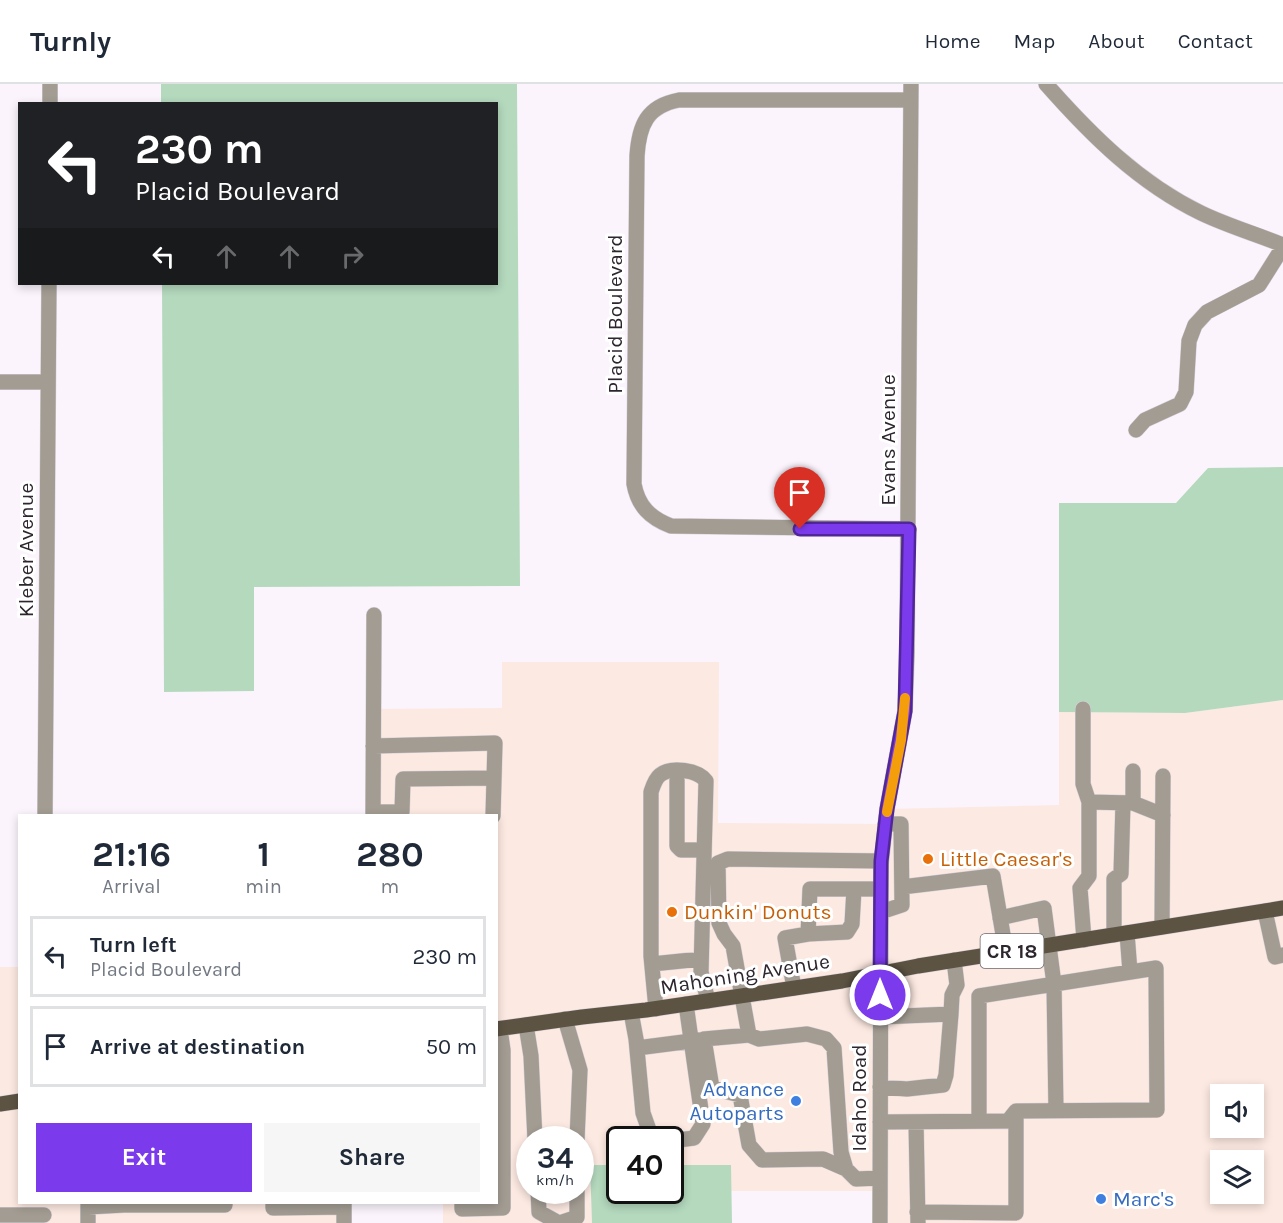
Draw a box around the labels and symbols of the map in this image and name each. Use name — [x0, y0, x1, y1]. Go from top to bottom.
street label: Placid Boulevard — [603, 234, 627, 394]
street label: Evans Avenue — [876, 374, 900, 506]
pin — [774, 467, 825, 529]
street label: Kleber Avenue — [14, 483, 38, 617]
place label: Little Caesar's — [940, 847, 1073, 871]
marker: Little Caesar's — [921, 852, 935, 866]
place label: Dunkin' Donuts — [684, 900, 832, 924]
marker: Dunkin' Donuts — [665, 905, 679, 919]
road number: CR 18 — [980, 934, 1044, 968]
street label: Mahoning Avenue — [659, 949, 831, 999]
position arrow — [848, 963, 912, 1027]
street label: Idaho Road — [847, 1044, 871, 1152]
place label: Advance Autoparts — [689, 1077, 784, 1125]
marker: Advance Autoparts — [789, 1094, 803, 1108]
speed limit sign: 40 — [606, 1126, 684, 1204]
place label: Marc's — [1113, 1187, 1175, 1211]
marker: Marc's — [1094, 1192, 1108, 1206]

